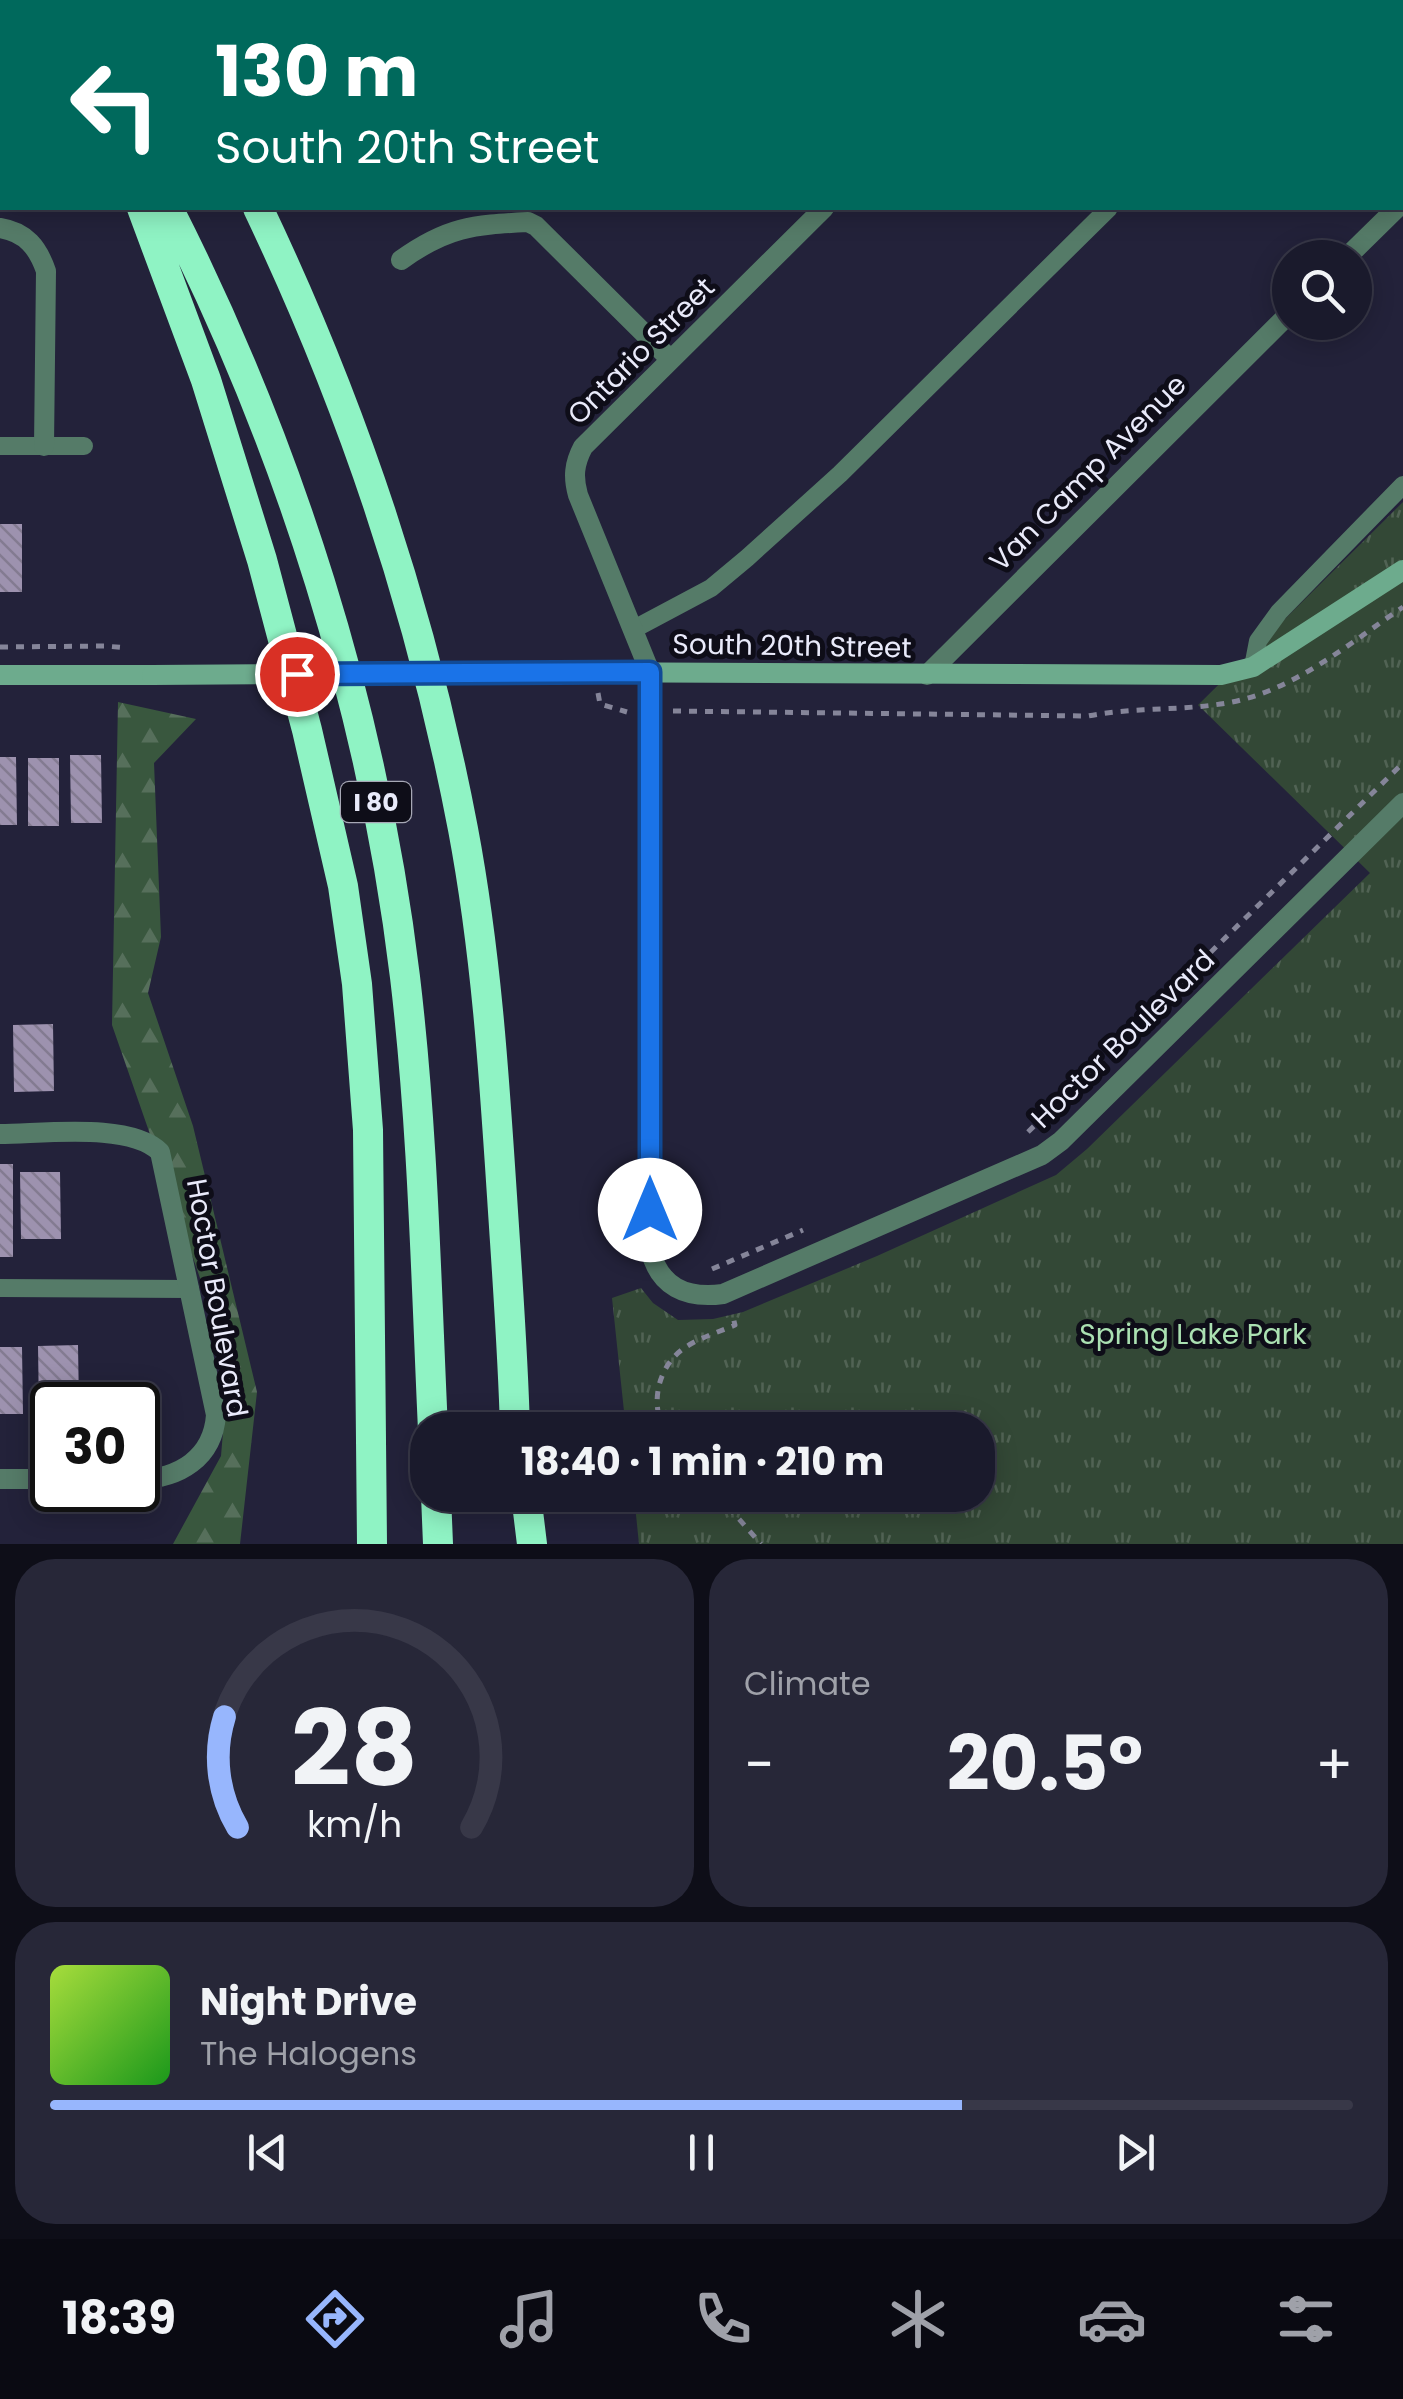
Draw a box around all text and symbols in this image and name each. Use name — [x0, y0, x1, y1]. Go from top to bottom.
text: 130 m — [215, 22, 418, 121]
icon: left — [50, 40, 180, 170]
text: South 20th Street — [215, 116, 599, 179]
map controls — [1272, 240, 1372, 340]
button: search — [1272, 240, 1372, 340]
street label: Ontario Street — [559, 269, 723, 433]
street label: Van Camp Avenue — [981, 366, 1195, 580]
street label: South 20th Street — [672, 624, 912, 668]
pin — [255, 632, 340, 717]
icon: arrive — [270, 647, 325, 702]
road number: I 80 — [341, 782, 411, 822]
street label: Hoctor Boulevard — [1023, 941, 1223, 1137]
position arrow — [598, 1158, 702, 1262]
street label: Hoctor Boulevard — [177, 1176, 257, 1420]
park label: Spring Lake Park — [1079, 1315, 1307, 1354]
speed limit sign: 30 — [30, 1382, 160, 1512]
text: 18:40 · 1 min · 210 m — [521, 1435, 884, 1488]
text: Climate — [744, 1661, 871, 1706]
text: 28 — [291, 1676, 418, 1821]
text: 20.5° — [947, 1711, 1143, 1816]
text: − — [744, 1726, 774, 1803]
text: + — [1315, 1726, 1353, 1803]
text: km/h — [307, 1799, 402, 1850]
text: Night Drive — [200, 1975, 417, 2028]
text: The Halogens — [200, 2031, 417, 2076]
icon: previous — [240, 2125, 295, 2180]
icon: pause — [674, 2125, 729, 2180]
icon: next — [1108, 2125, 1163, 2180]
icon: directions — [300, 2284, 370, 2354]
icon: music — [494, 2284, 564, 2354]
icon: phone — [688, 2284, 758, 2354]
icon: climate — [883, 2284, 953, 2354]
icon: car — [1077, 2284, 1147, 2354]
icon: filters — [1271, 2284, 1341, 2354]
text: 18:39 — [62, 2287, 176, 2350]

